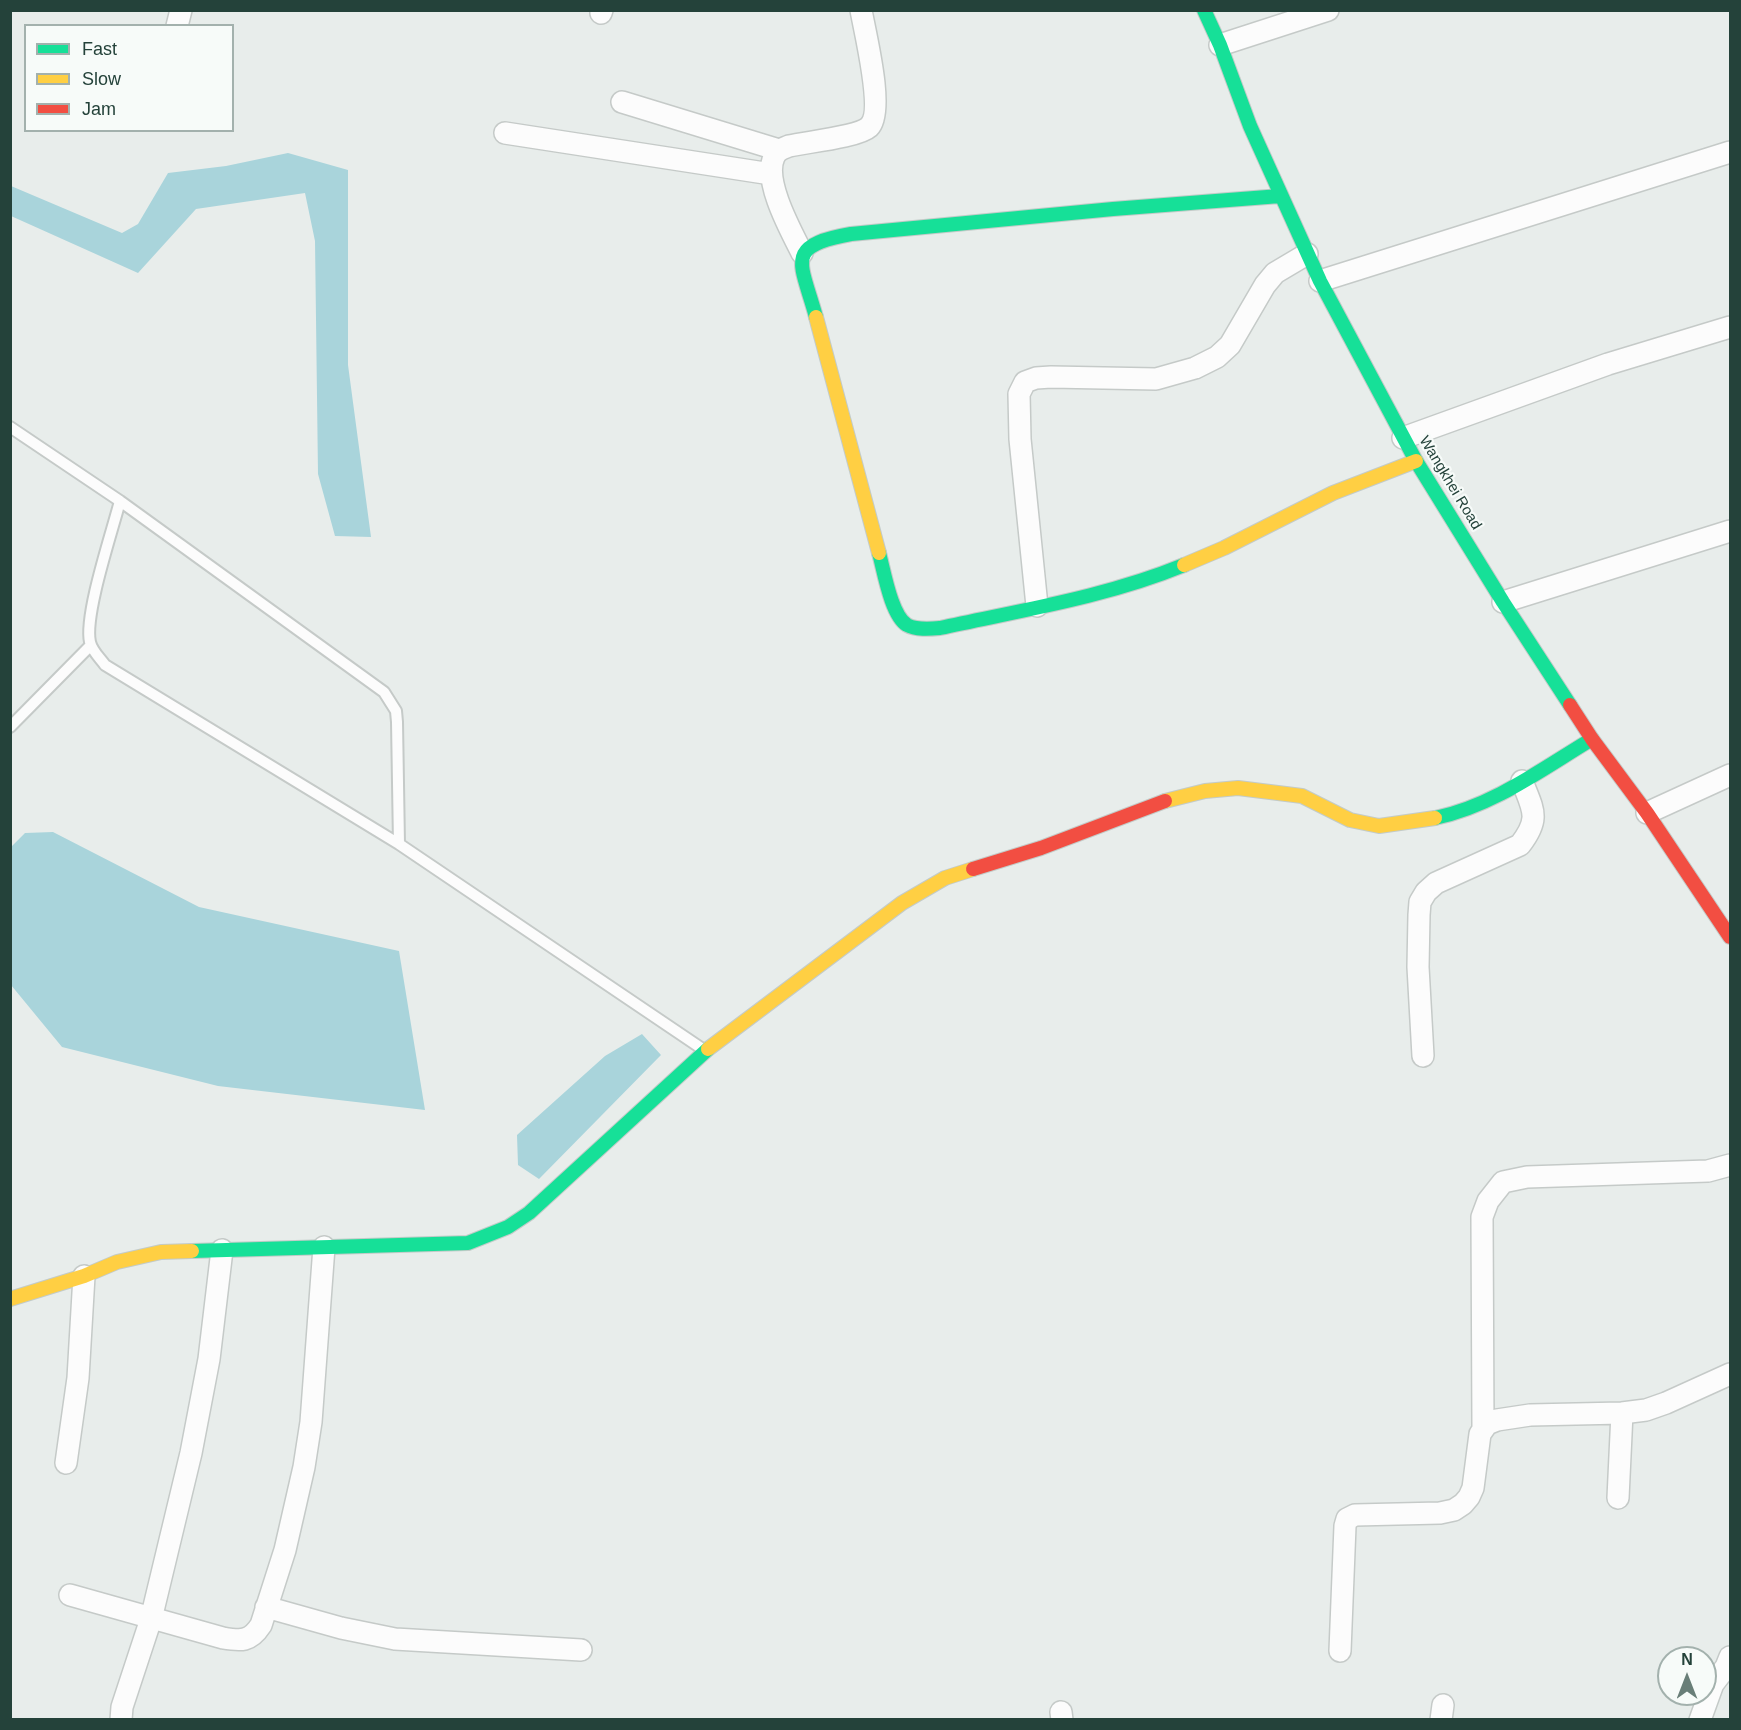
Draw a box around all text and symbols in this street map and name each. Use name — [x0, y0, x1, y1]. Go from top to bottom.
legend — [24, 24, 234, 132]
text: Fast — [82, 39, 117, 59]
text: Slow — [82, 69, 121, 89]
text: Jam — [82, 99, 116, 119]
street label: Wangkhei Road — [1415, 433, 1485, 533]
north arrow — [1657, 1646, 1717, 1706]
text: N — [1681, 1651, 1693, 1668]

